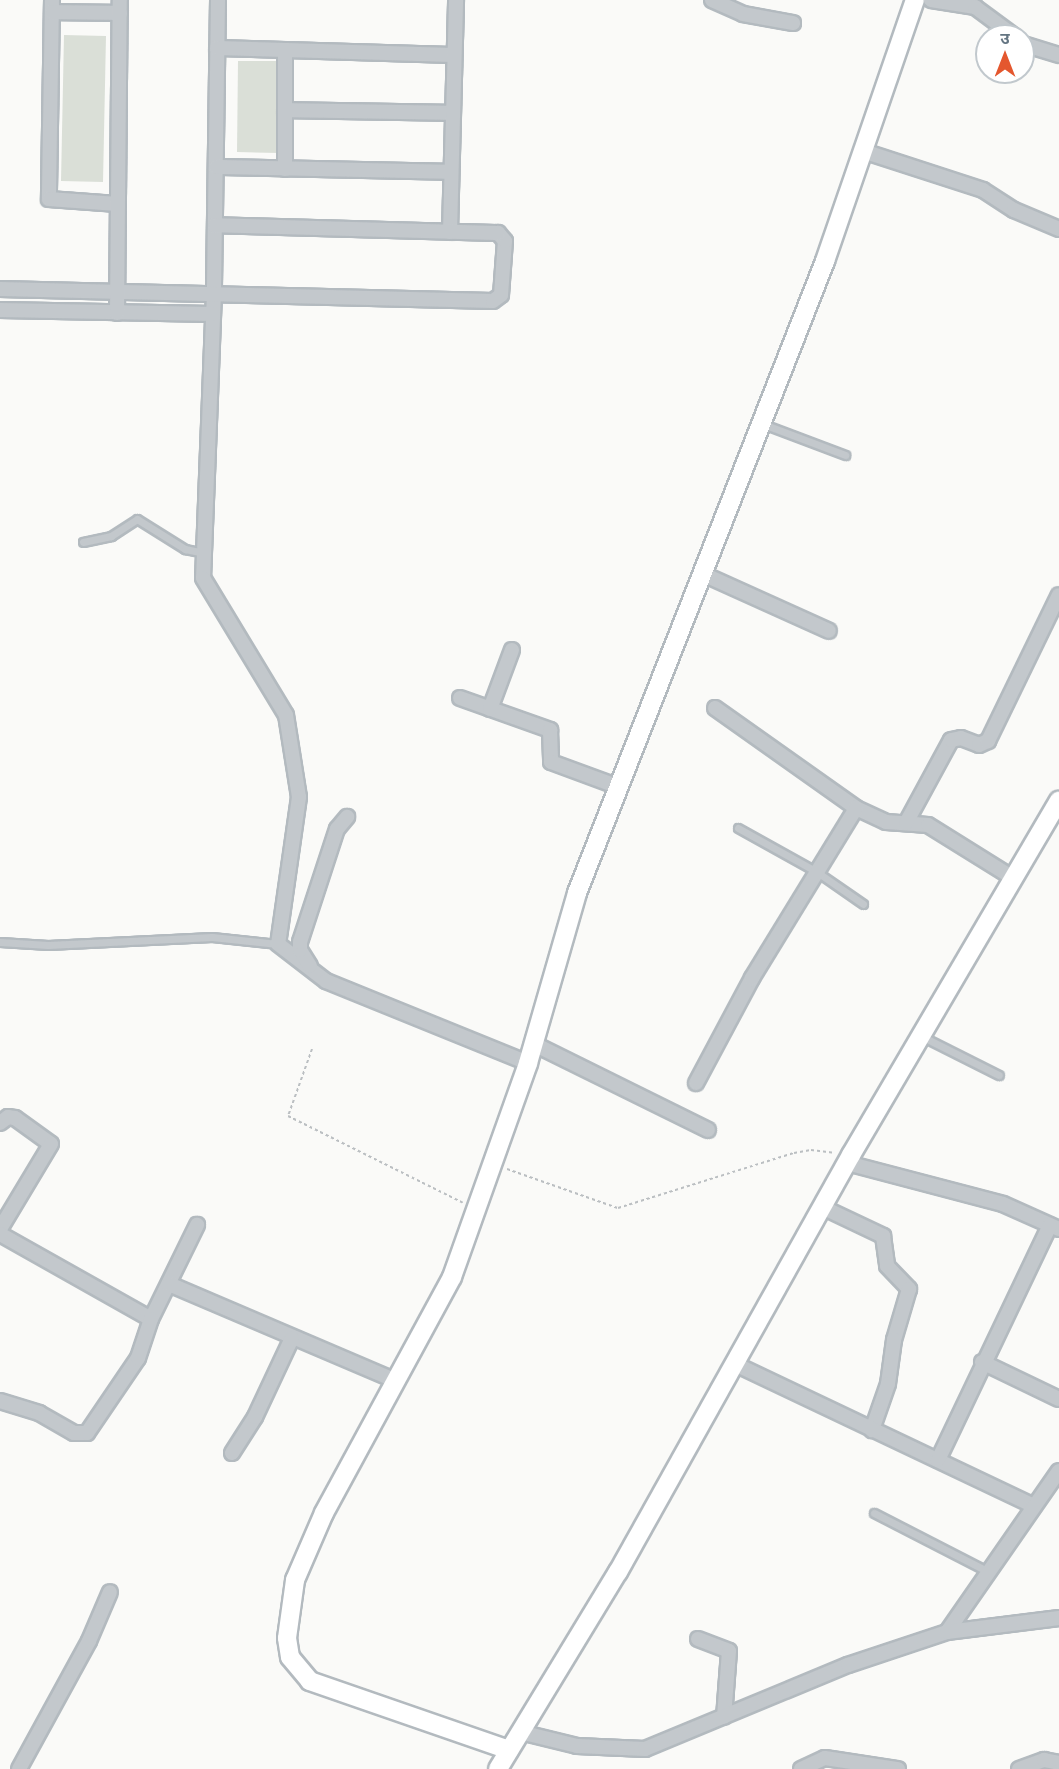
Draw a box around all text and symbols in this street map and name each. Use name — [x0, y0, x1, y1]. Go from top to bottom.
north arrow — [975, 24, 1035, 84]
text: उ — [1000, 28, 1010, 47]

